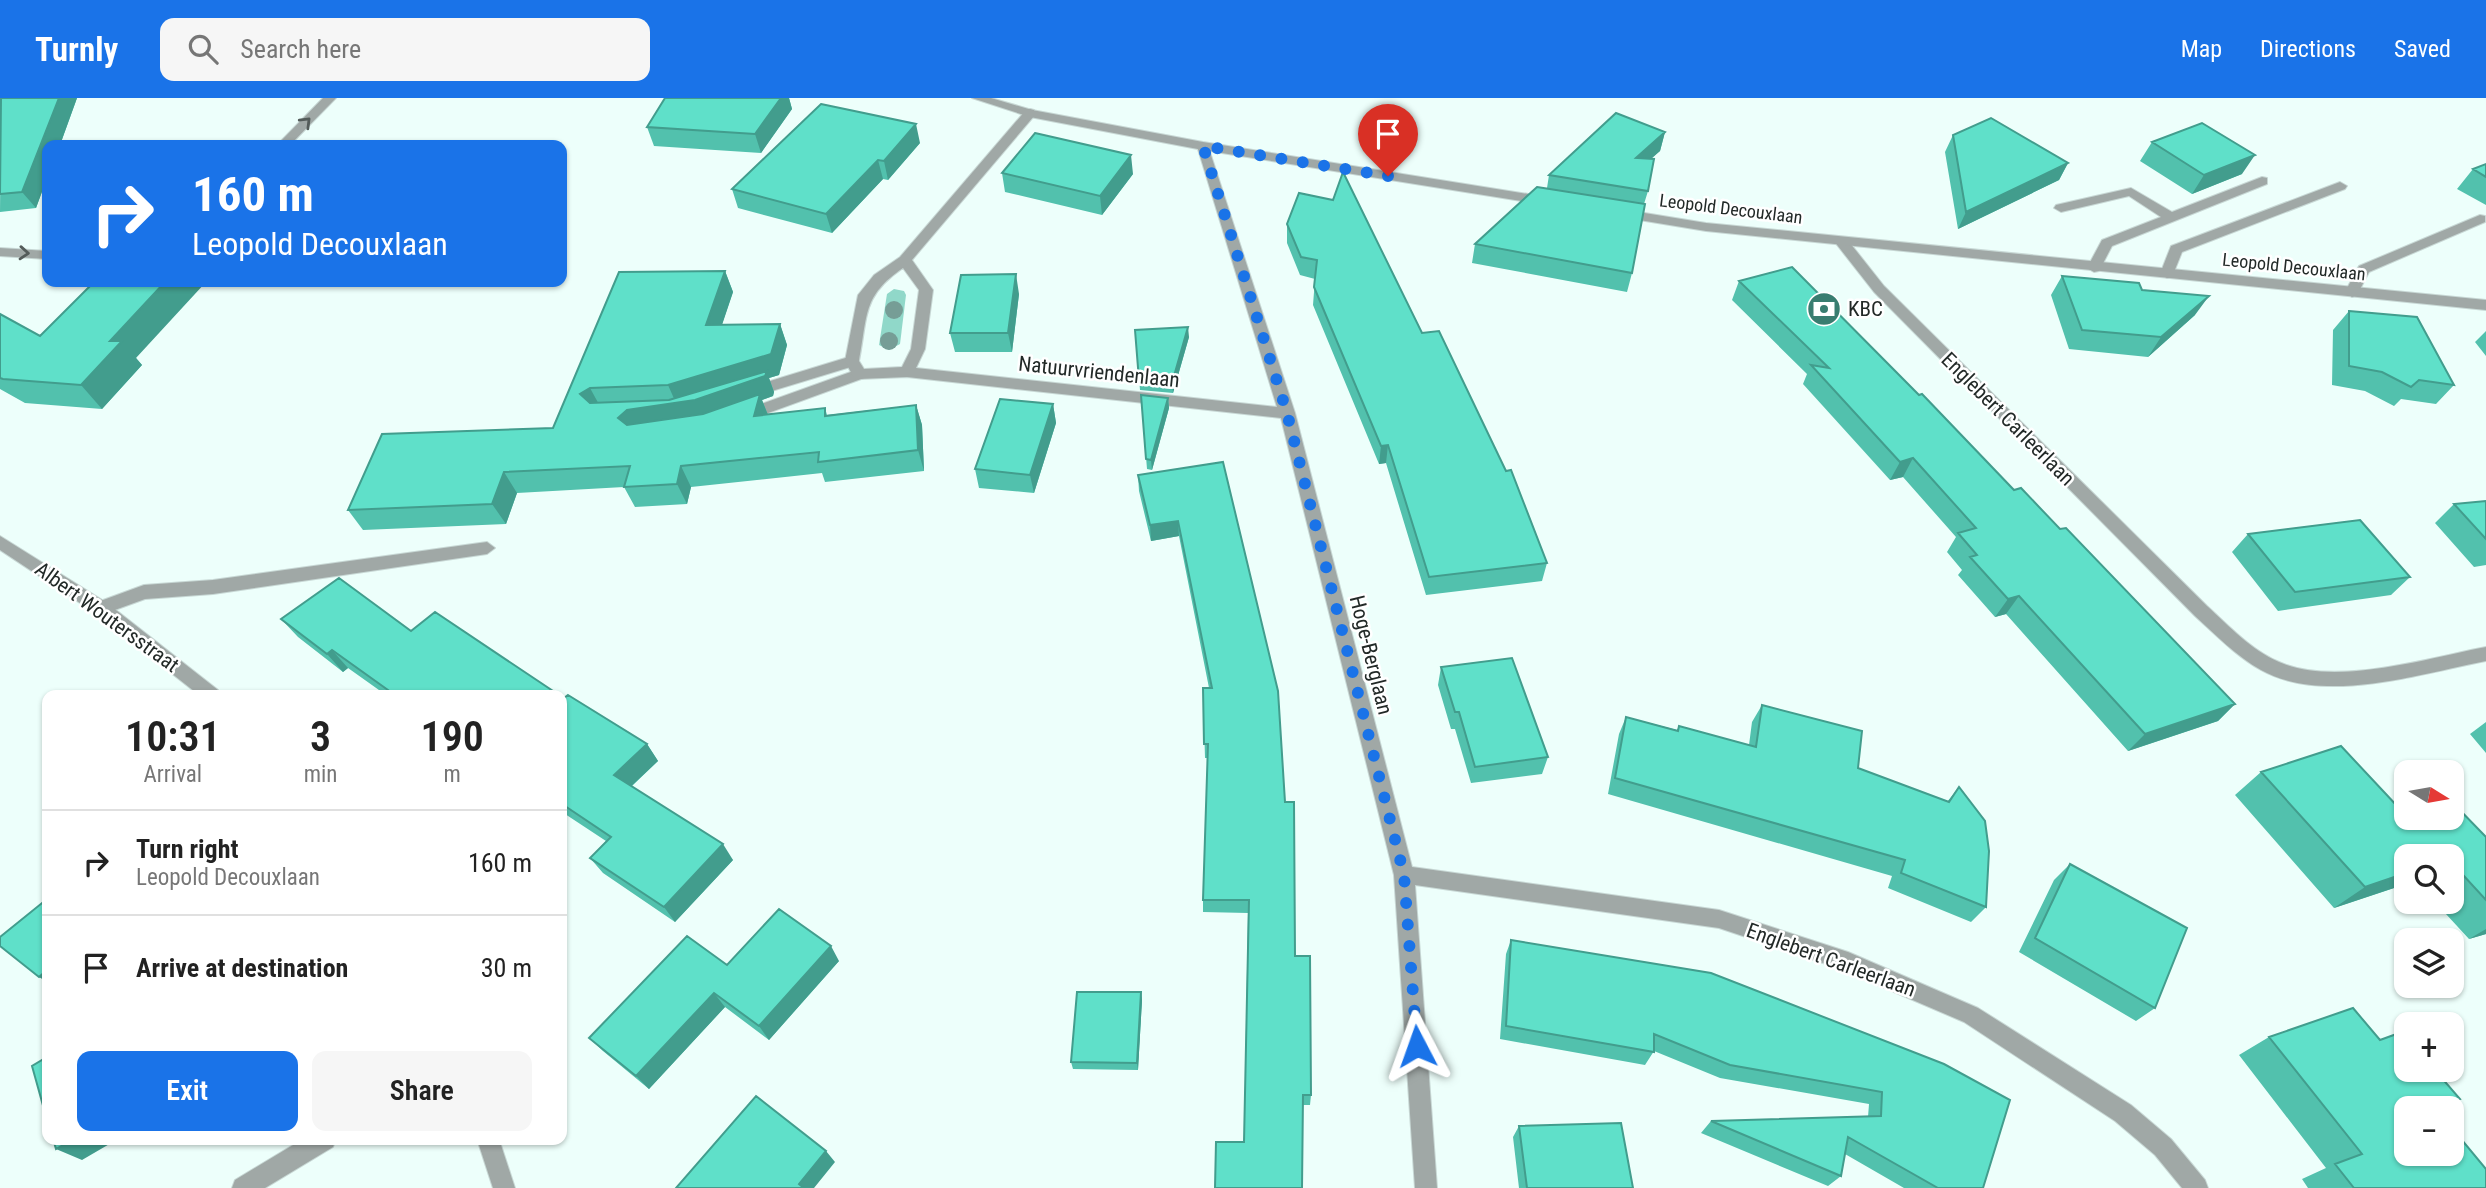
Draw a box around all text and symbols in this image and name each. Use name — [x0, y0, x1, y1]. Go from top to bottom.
search box — [160, 18, 650, 81]
text: Turnly — [35, 30, 118, 69]
icon: search — [184, 30, 222, 68]
text: Search here — [240, 34, 361, 64]
text: Map — [2181, 35, 2222, 63]
text: Directions — [2260, 35, 2356, 63]
text: Saved — [2394, 35, 2451, 63]
pin — [1358, 104, 1418, 176]
icon: arrive — [1369, 115, 1407, 153]
one-way arrow — [298, 117, 311, 130]
text: 160 m — [192, 166, 314, 223]
icon: right — [77, 168, 168, 259]
street label: Leopold Decouxlaan — [1658, 189, 1804, 228]
text: Leopold Decouxlaan — [192, 225, 448, 263]
one-way arrow — [18, 245, 29, 260]
street label: Leopold Decouxlaan — [2221, 249, 2367, 284]
bank icon: KBC — [1805, 290, 1843, 328]
place label: KBC — [1848, 297, 1883, 321]
street label: Englebert Carleerlaan — [1937, 348, 2079, 490]
street label: Natuurvriendenlaan — [1017, 352, 1181, 392]
street label: Albert Woutersstraat — [31, 557, 183, 677]
street label: Hoge-Berglaan — [1345, 593, 1397, 717]
text: 10:31 — [125, 712, 221, 761]
text: 3 — [310, 712, 331, 761]
text: 190 — [421, 712, 484, 761]
north arrow — [2394, 760, 2464, 830]
map controls — [2394, 760, 2464, 1166]
text: Arrival — [144, 761, 202, 788]
text: min — [304, 761, 337, 788]
text: m — [444, 761, 461, 788]
text: Turn right — [136, 834, 238, 864]
icon: right — [77, 844, 115, 882]
button: search — [2394, 844, 2464, 914]
text: 160 m — [468, 848, 532, 878]
text: Leopold Decouxlaan — [136, 864, 320, 891]
street label: Englebert Carleerlaan — [1743, 918, 1919, 1002]
button: layers — [2394, 928, 2464, 998]
icon: arrive — [77, 949, 115, 987]
text: Arrive at destination — [136, 953, 348, 983]
text: 30 m — [481, 953, 532, 983]
position arrow — [1380, 1009, 1454, 1083]
button: + — [2394, 1012, 2464, 1082]
button: Exit — [77, 1051, 298, 1131]
button: Share — [312, 1051, 532, 1131]
button: − — [2394, 1096, 2464, 1166]

